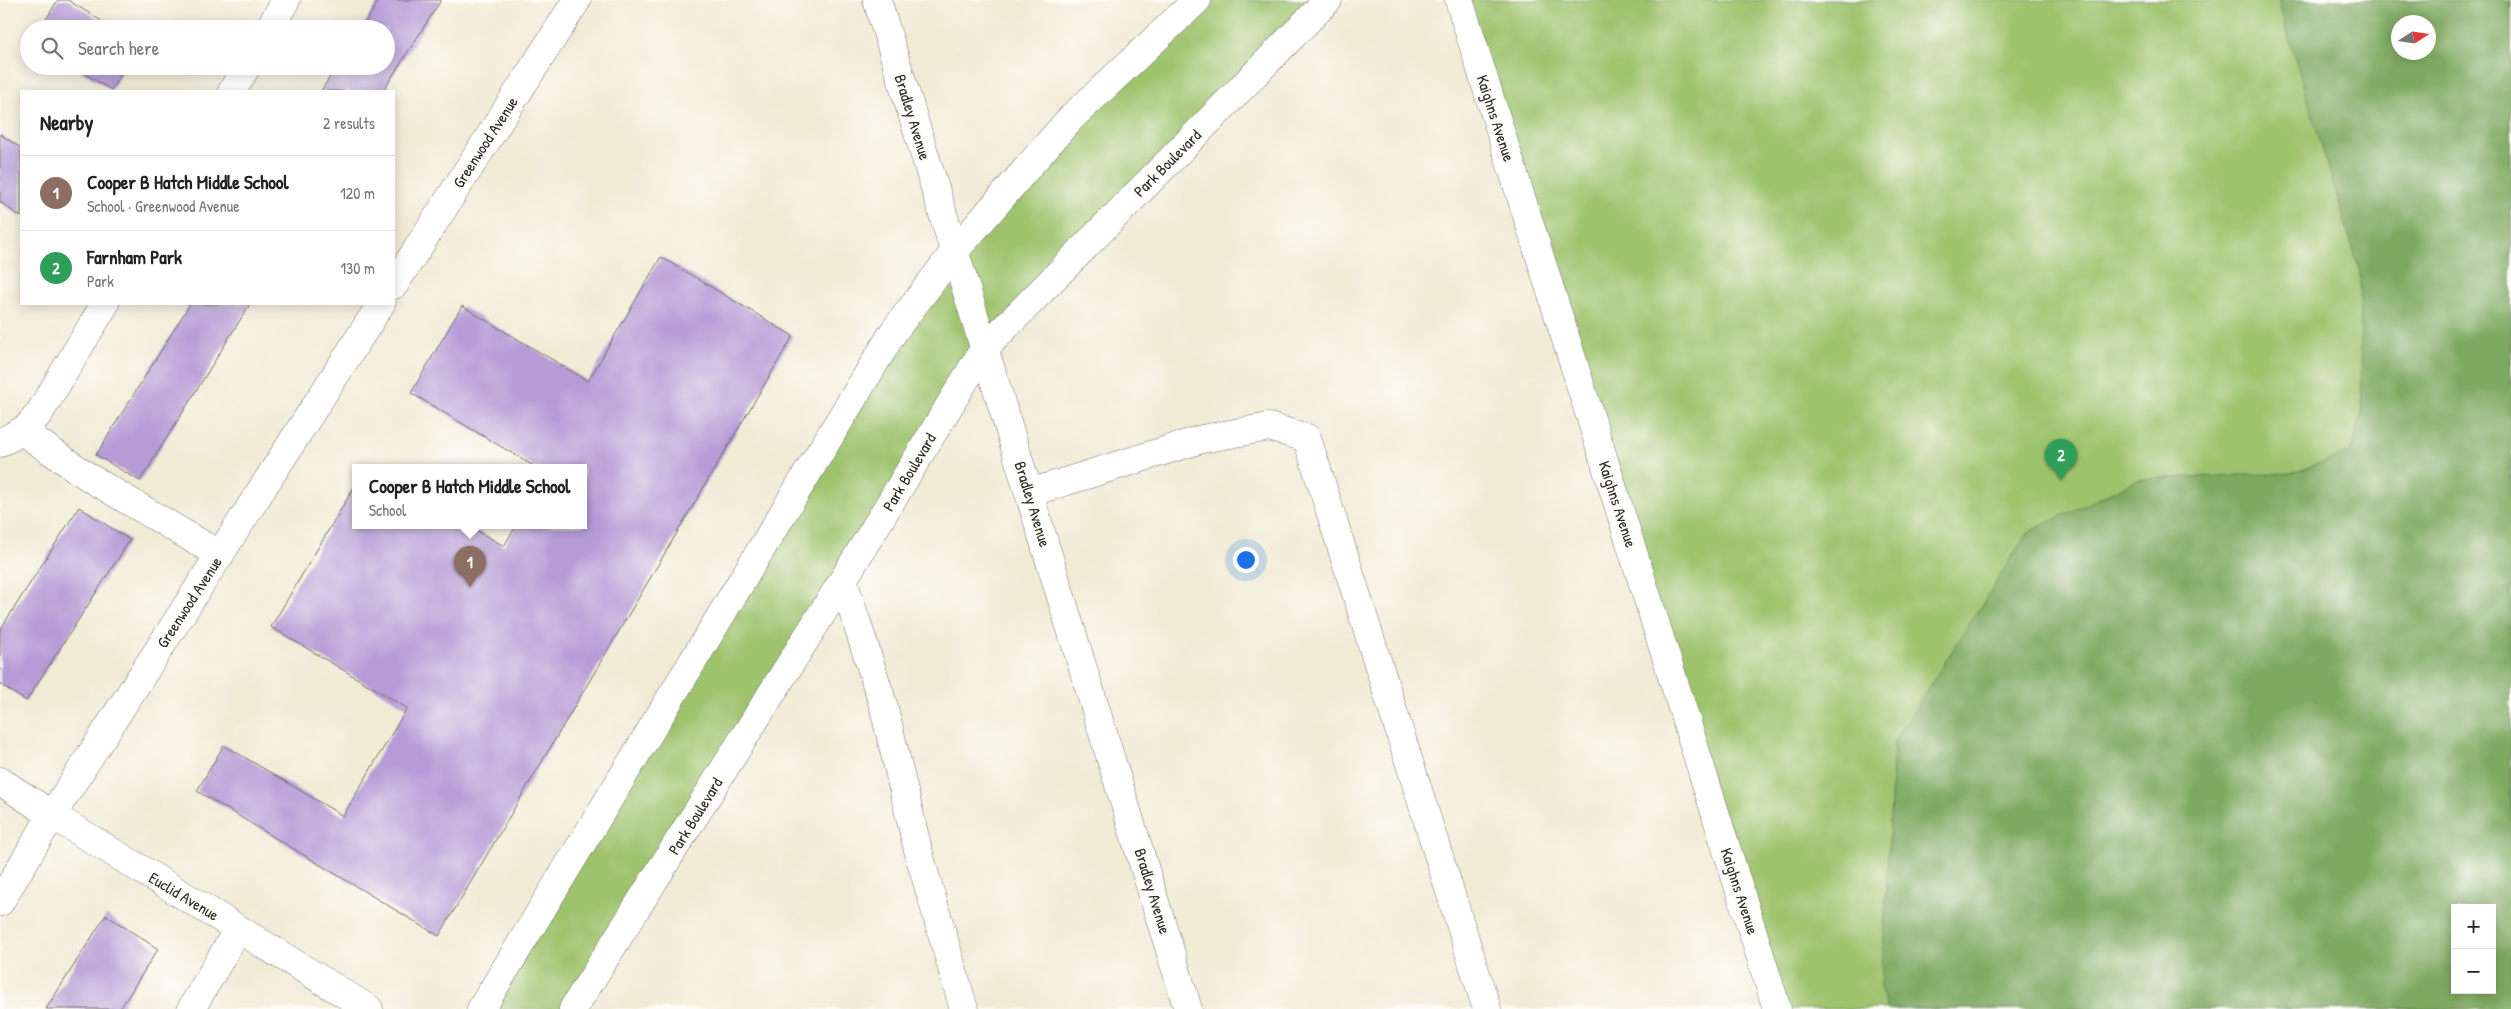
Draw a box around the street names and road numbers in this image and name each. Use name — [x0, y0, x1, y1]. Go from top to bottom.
street label: Bradley Avenue — [890, 71, 937, 163]
street label: Kaighns Avenue — [1472, 72, 1521, 165]
street label: Greenwood Avenue — [447, 92, 523, 192]
street label: Park Boulevard — [1128, 124, 1206, 202]
street label: Park Boulevard — [877, 429, 941, 515]
street label: Bradley Avenue — [1010, 458, 1057, 550]
street label: Kaighns Avenue — [1594, 458, 1643, 551]
street label: Greenwood Avenue — [151, 552, 227, 652]
street label: Park Boulevard — [663, 773, 727, 859]
street label: Bradley Avenue — [1130, 845, 1177, 937]
street label: Kaighns Avenue — [1716, 845, 1765, 938]
street label: Euclid Avenue — [145, 866, 224, 926]

